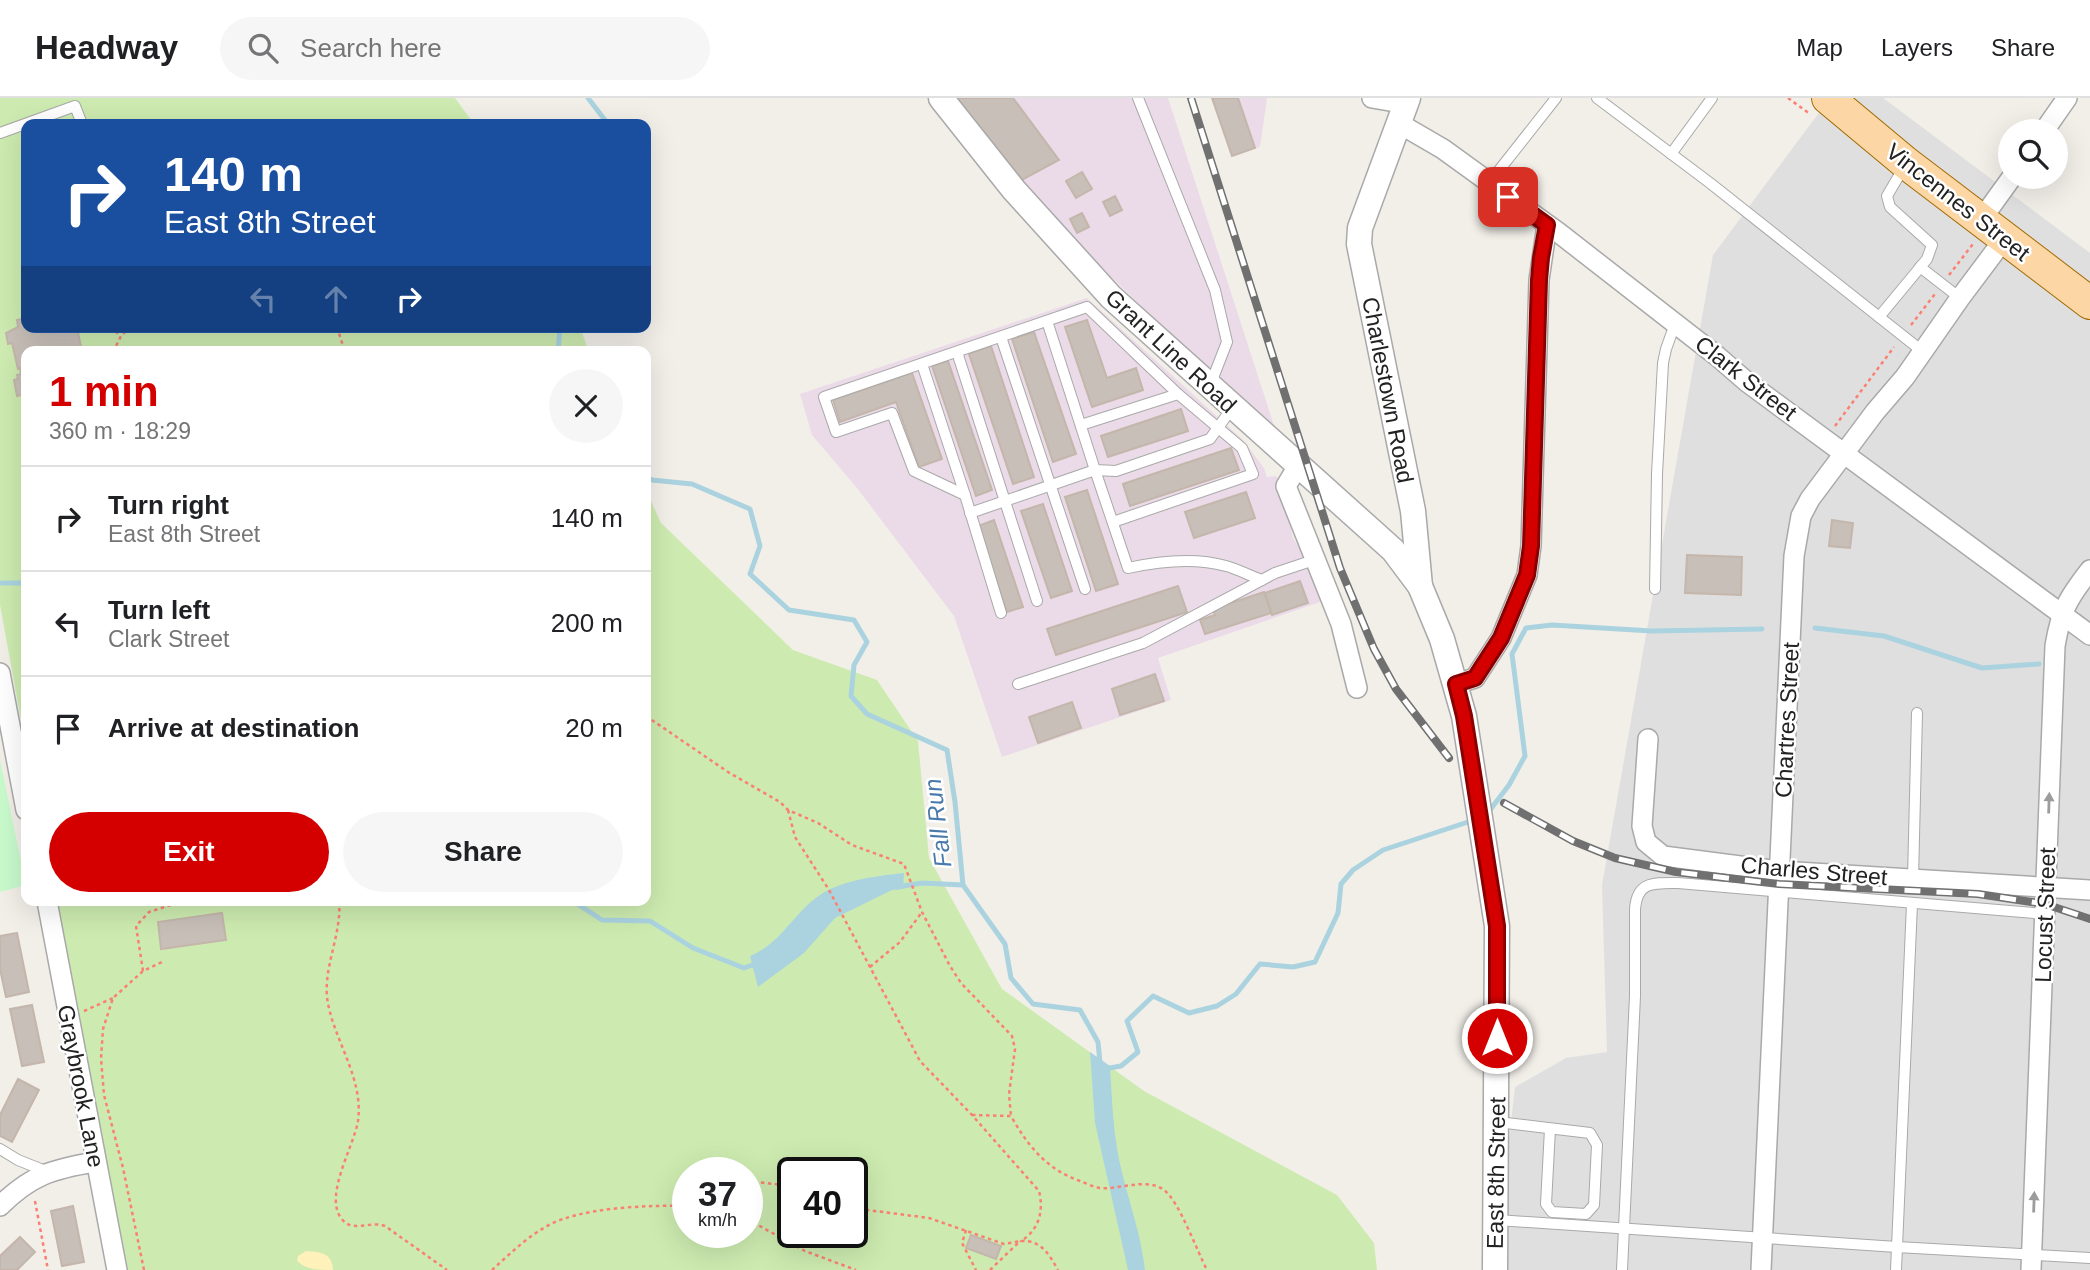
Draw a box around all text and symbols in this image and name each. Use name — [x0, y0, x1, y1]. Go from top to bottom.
search box — [220, 17, 710, 80]
text: Headway — [35, 29, 178, 66]
icon: search — [244, 29, 282, 67]
text: Search here — [300, 33, 442, 63]
text: Map — [1796, 34, 1843, 61]
text: Layers — [1881, 34, 1953, 61]
text: Share — [1991, 34, 2055, 61]
map controls — [1998, 119, 2068, 189]
button: search — [1998, 119, 2068, 189]
street label: Vincennes Street — [1881, 138, 2035, 266]
icon: right — [49, 147, 140, 238]
text: 140 m — [164, 147, 303, 201]
pin — [1478, 167, 1538, 227]
icon: arrive — [1489, 178, 1527, 216]
text: East 8th Street — [164, 204, 376, 240]
icon: left — [244, 280, 282, 318]
icon: ahead — [317, 280, 355, 318]
icon: right — [390, 280, 428, 318]
street label: Grant Line Road — [1100, 284, 1242, 418]
street label: Charlestown Road — [1357, 295, 1419, 485]
street label: Clark Street — [1690, 330, 1802, 426]
text: 1 min — [49, 368, 159, 415]
button: close — [549, 369, 623, 443]
text: 360 m · 18:29 — [49, 418, 191, 444]
text: Turn right — [108, 490, 229, 520]
icon: right — [49, 500, 87, 538]
text: 140 m — [551, 503, 623, 533]
text: East 8th Street — [108, 521, 260, 547]
text: Turn left — [108, 595, 210, 625]
icon: left — [49, 605, 87, 643]
text: 200 m — [551, 608, 623, 638]
text: Clark Street — [108, 626, 229, 652]
street label: Chartres Street — [1770, 641, 1804, 799]
icon: arrive — [49, 710, 87, 748]
text: Arrive at destination — [108, 713, 359, 743]
text: 20 m — [565, 713, 623, 743]
water label: Fall Run — [919, 777, 956, 869]
one-way arrow — [2043, 792, 2054, 814]
button: Exit — [49, 812, 329, 892]
button: Share — [343, 812, 623, 892]
street label: Locust Street — [2030, 846, 2060, 983]
street label: Charles Street — [1740, 852, 1889, 890]
position arrow — [1460, 1001, 1534, 1075]
street label: Graybrook Lane — [53, 1003, 109, 1169]
street label: East 8th Street — [1482, 1096, 1510, 1249]
speed limit sign: 40 — [777, 1157, 868, 1248]
text: 37 — [698, 1174, 737, 1213]
one-way arrow — [2028, 1191, 2039, 1213]
text: km/h — [698, 1210, 737, 1230]

